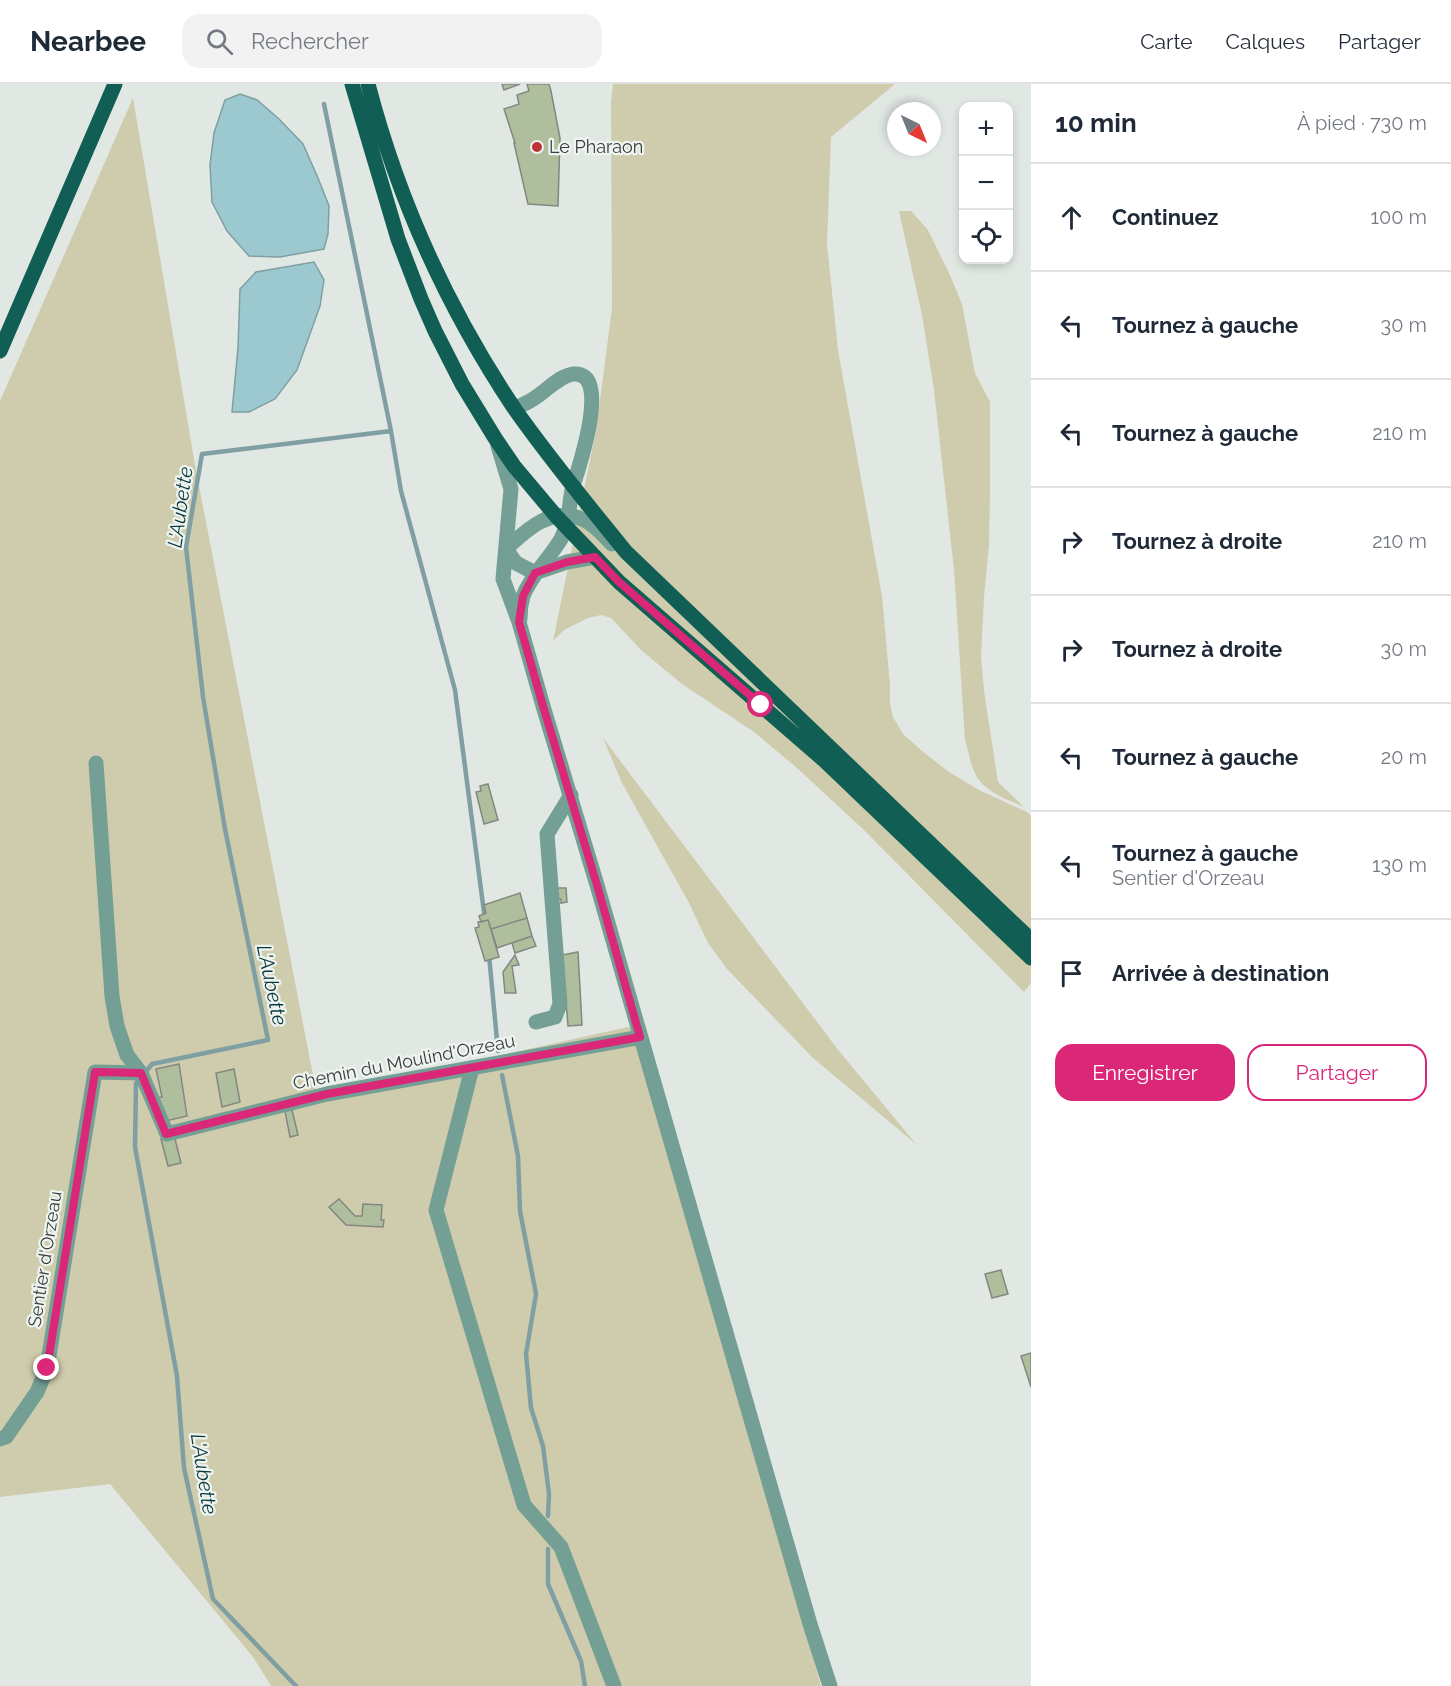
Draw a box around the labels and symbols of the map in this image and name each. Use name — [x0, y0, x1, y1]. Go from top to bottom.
north arrow — [887, 102, 941, 156]
place label: Le Pharaon — [549, 136, 643, 157]
marker: Le Pharaon — [530, 140, 544, 154]
water label: L'Aubette — [162, 465, 198, 549]
route start — [747, 691, 773, 717]
water label: L'Aubette — [252, 943, 292, 1028]
street label: Chemin du Moulind'Orzeau — [291, 1030, 517, 1093]
street label: Sentier d'Orzeau — [23, 1190, 66, 1328]
route end — [33, 1354, 59, 1380]
water label: L'Aubette — [186, 1432, 222, 1516]

